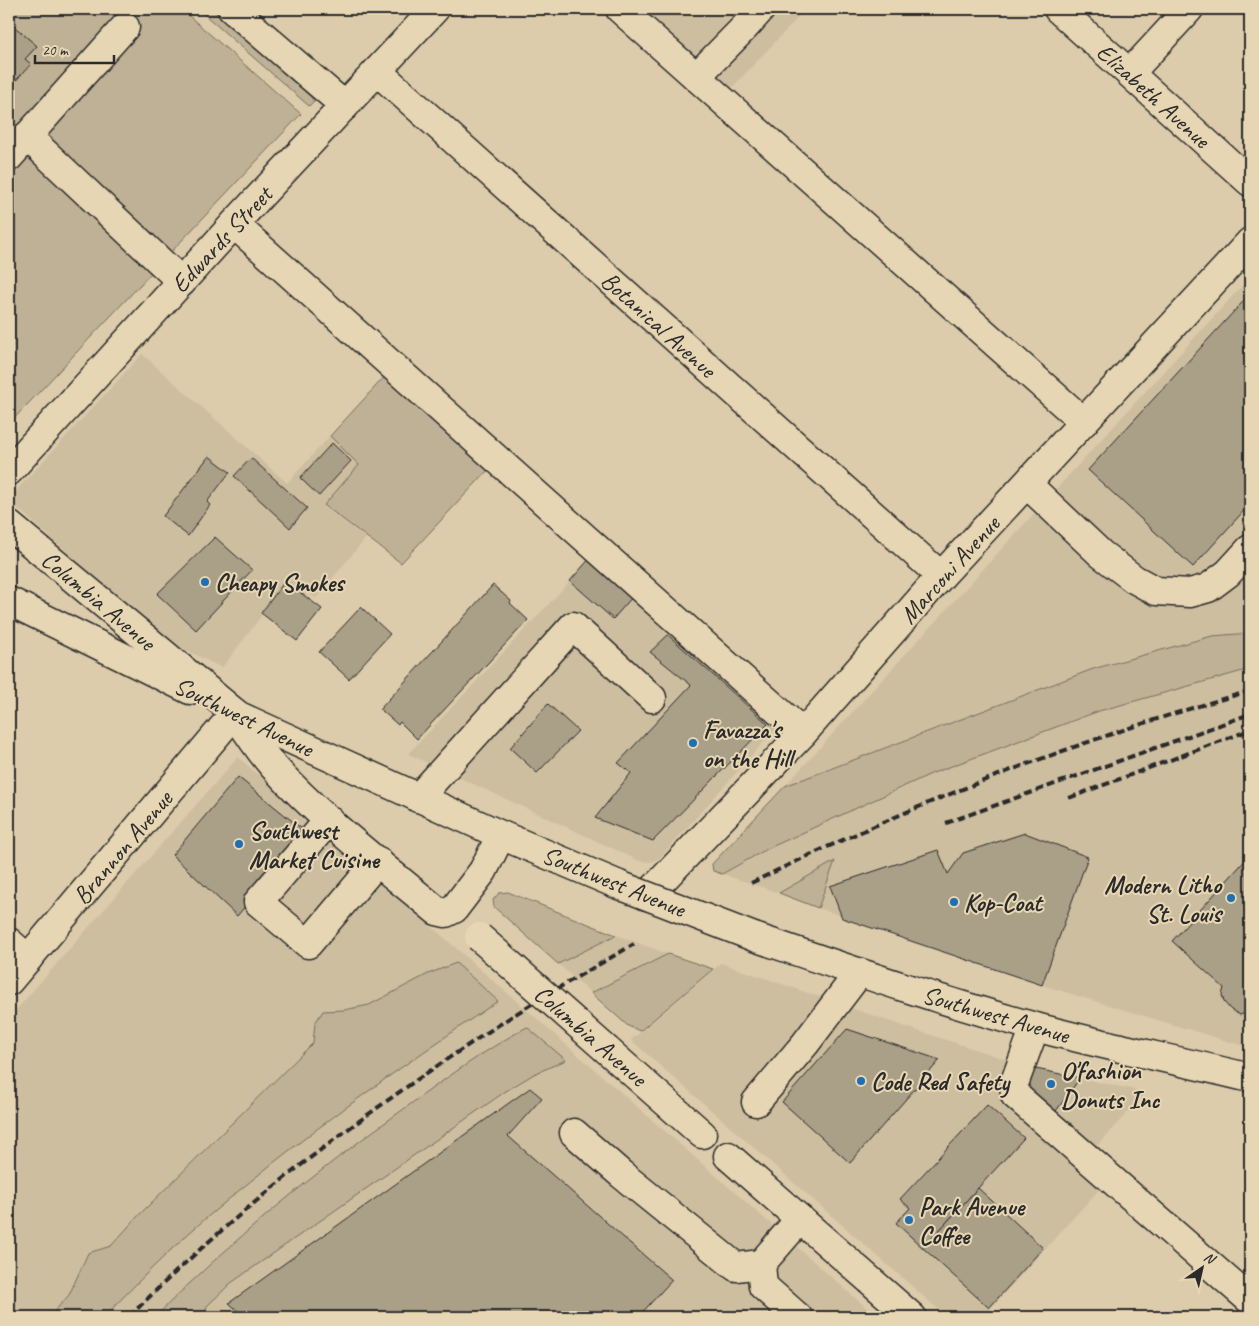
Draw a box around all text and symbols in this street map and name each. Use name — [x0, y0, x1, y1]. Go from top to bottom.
scale bar — [35, 32, 114, 64]
street label: Elizabeth Avenue — [1090, 36, 1218, 156]
text: 20 m — [42, 41, 69, 60]
street label: Edwards Street — [164, 178, 281, 300]
street label: Botanical Avenue — [594, 265, 724, 386]
street label: Marconi Avenue — [893, 507, 1008, 631]
street label: Columbia Avenue — [35, 544, 163, 659]
place label: Cheapy Smokes — [215, 567, 346, 599]
marker: Cheapy Smokes — [199, 576, 211, 588]
street label: Southwest Avenue — [169, 669, 320, 765]
place label: Favazza's on the Hill — [703, 714, 797, 775]
marker: Favazza's on the Hill — [687, 737, 699, 749]
street label: Brannon Avenue — [66, 783, 181, 911]
place label: Southwest Market Cuisine — [249, 815, 381, 876]
marker: Southwest Market Cuisine — [233, 838, 245, 850]
street label: Southwest Avenue — [538, 839, 691, 926]
place label: Modern Litho St. Louis — [1104, 869, 1223, 930]
place label: Kop-Coat — [964, 887, 1044, 919]
marker: Modern Litho St. Louis — [1225, 892, 1237, 904]
marker: Kop-Coat — [948, 896, 960, 908]
street label: Columbia Avenue — [527, 978, 655, 1095]
street label: Southwest Avenue — [919, 979, 1075, 1052]
place label: O'fashion Donuts Inc — [1061, 1055, 1160, 1116]
place label: Code Red Safety — [871, 1066, 1011, 1098]
marker: Code Red Safety — [855, 1075, 867, 1087]
marker: O'fashion Donuts Inc — [1045, 1078, 1057, 1090]
place label: Park Avenue Coffee — [919, 1191, 1026, 1252]
marker: Park Avenue Coffee — [903, 1214, 915, 1226]
north arrow — [1176, 1244, 1226, 1294]
text: N — [1201, 1248, 1219, 1268]

